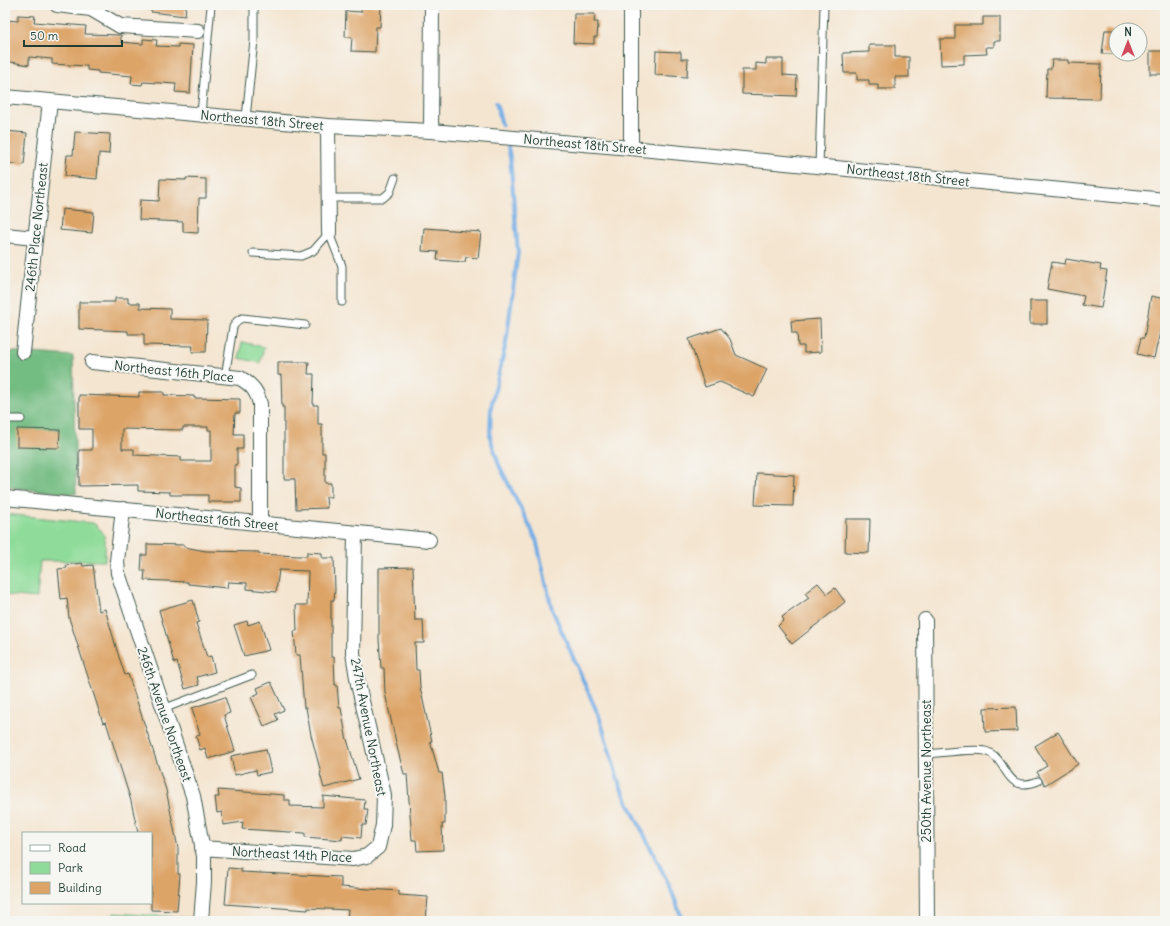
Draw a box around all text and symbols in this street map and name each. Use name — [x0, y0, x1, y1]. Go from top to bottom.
scale bar — [24, 22, 122, 48]
north arrow — [1108, 22, 1148, 62]
text: N — [1124, 25, 1132, 39]
text: 50 m — [30, 28, 59, 43]
street label: Northeast 18th Street — [200, 107, 325, 134]
street label: Northeast 18th Street — [523, 131, 648, 158]
street label: 246th Place Northeast — [21, 161, 52, 292]
street label: Northeast 18th Street — [846, 161, 971, 190]
street label: Northeast 16th Place — [113, 357, 235, 386]
street label: Northeast 16th Street — [155, 505, 280, 534]
street label: 246th Avenue Northeast — [133, 644, 196, 784]
street label: 247th Avenue Northeast — [347, 657, 390, 798]
street label: 250th Avenue Northeast — [918, 699, 935, 842]
legend — [22, 832, 152, 904]
text: Road — [58, 840, 86, 855]
street label: Northeast 14th Place — [231, 843, 352, 866]
text: Park — [58, 860, 83, 875]
text: Building — [58, 880, 102, 895]

